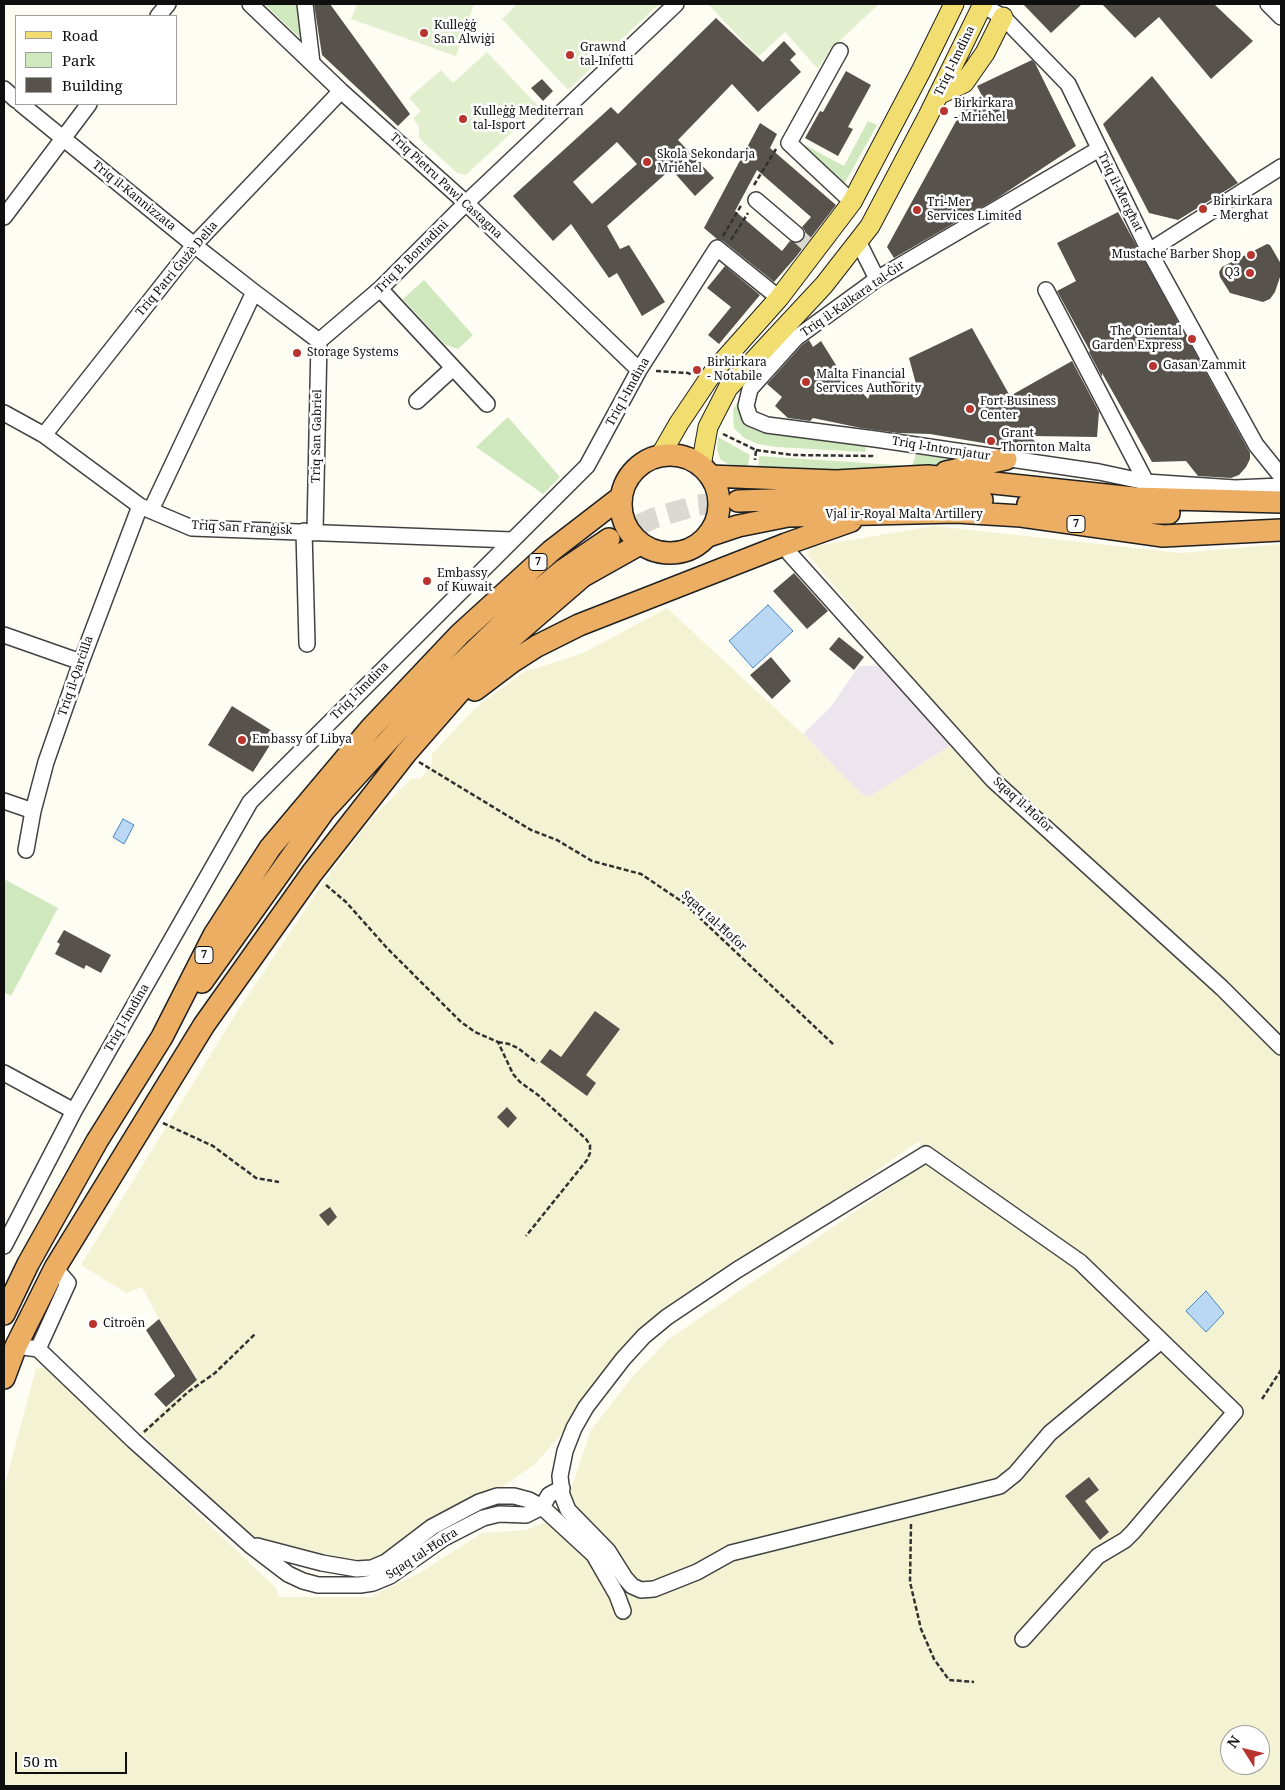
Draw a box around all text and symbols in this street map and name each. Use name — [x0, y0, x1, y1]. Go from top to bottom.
legend — [15, 15, 178, 105]
place label: Kulleġġ San Alwiġi — [434, 19, 495, 47]
street label: Triq l-Imdina — [932, 24, 978, 98]
text: Road — [62, 25, 98, 45]
marker: Kulleġġ San Alwiġi — [418, 27, 430, 39]
place label: Grawnd tal-Infetti — [580, 41, 634, 69]
marker: Grawnd tal-Infetti — [564, 49, 576, 61]
text: Park — [62, 50, 95, 70]
text: Building — [62, 75, 123, 95]
place label: Birkirkara - Mrieħel — [954, 97, 1014, 125]
place label: Kulleġġ Mediterran tal-Isport — [473, 105, 584, 133]
marker: Birkirkara - Mrieħel — [938, 105, 950, 117]
marker: Kulleġġ Mediterran tal-Isport — [457, 113, 469, 125]
street label: Triq Pietru Pawl Castagna — [387, 130, 505, 242]
place label: Skola Sekondarja Mrieħel — [657, 148, 755, 176]
street label: Triq il-Mergħat — [1094, 150, 1146, 234]
marker: Skola Sekondarja Mrieħel — [641, 156, 653, 168]
street label: Triq il-Kannizzata — [89, 158, 179, 234]
place label: Birkirkara - Mergħat — [1213, 195, 1273, 223]
place label: Tri-Mer Services Limited — [927, 196, 1022, 224]
marker: Birkirkara - Mergħat — [1197, 203, 1209, 215]
marker: Tri-Mer Services Limited — [911, 204, 923, 216]
street label: Triq B. Bontadini — [372, 217, 452, 297]
street label: Triq Patri Ġużè Delia — [133, 219, 221, 319]
place label: Mustache Barber Shop — [1111, 248, 1241, 262]
marker: Mustache Barber Shop — [1245, 249, 1257, 261]
street label: Triq il-Kalkara tal-Ġir — [798, 258, 908, 340]
place label: Q3 — [1224, 266, 1240, 280]
marker: Q3 — [1244, 267, 1256, 279]
place label: The Oriental Garden Express — [1092, 325, 1182, 353]
marker: The Oriental Garden Express — [1186, 333, 1198, 345]
place label: Storage Systems — [307, 346, 399, 360]
marker: Storage Systems — [291, 347, 303, 359]
street label: Triq l-Imdina — [603, 355, 653, 429]
place label: Birkirkara - Notabile — [707, 356, 767, 384]
place label: Gasan Zammit — [1163, 359, 1246, 373]
marker: Gasan Zammit — [1147, 360, 1159, 372]
marker: Birkirkara - Notabile — [691, 364, 703, 376]
place label: Malta Financial Services Authority — [816, 368, 921, 396]
marker: Malta Financial Services Authority — [800, 376, 812, 388]
street label: Triq San Gabriel — [309, 389, 325, 483]
place label: Fort Business Center — [980, 395, 1056, 423]
marker: Fort Business Center — [964, 403, 976, 415]
place label: Grant Thornton Malta — [1001, 427, 1091, 455]
street label: Triq l-Intornjatur — [891, 434, 991, 464]
marker: Grant Thornton Malta — [985, 435, 997, 447]
street label: Vjal ir-Royal Malta Artillery — [825, 508, 983, 522]
road number: 7 — [1067, 516, 1085, 532]
street label: Triq San Franġisk — [191, 518, 293, 538]
road number: 7 — [529, 554, 547, 570]
place label: Embassy of Kuwait — [437, 567, 492, 595]
marker: Embassy of Kuwait — [421, 575, 433, 587]
street label: Triq il-Qarċilla — [56, 634, 96, 718]
street label: Triq l-Imdina — [328, 659, 392, 723]
place label: Embassy of Libya — [252, 733, 352, 747]
marker: Embassy of Libya — [236, 734, 248, 746]
street label: Sqaq il-Ħofor — [990, 774, 1056, 836]
street label: Sqaq tal-Ħofor — [678, 888, 750, 954]
road number: 7 — [195, 946, 213, 964]
street label: Triq l-Imdina — [102, 981, 152, 1055]
place label: Citroën — [103, 1317, 145, 1331]
marker: Citroën — [87, 1318, 99, 1330]
street label: Sqaq tal-Ħofra — [383, 1525, 461, 1583]
north arrow — [1220, 1725, 1270, 1775]
text: N — [1222, 1731, 1244, 1752]
scale bar — [18, 1742, 130, 1774]
text: 50 m — [23, 1751, 58, 1771]

